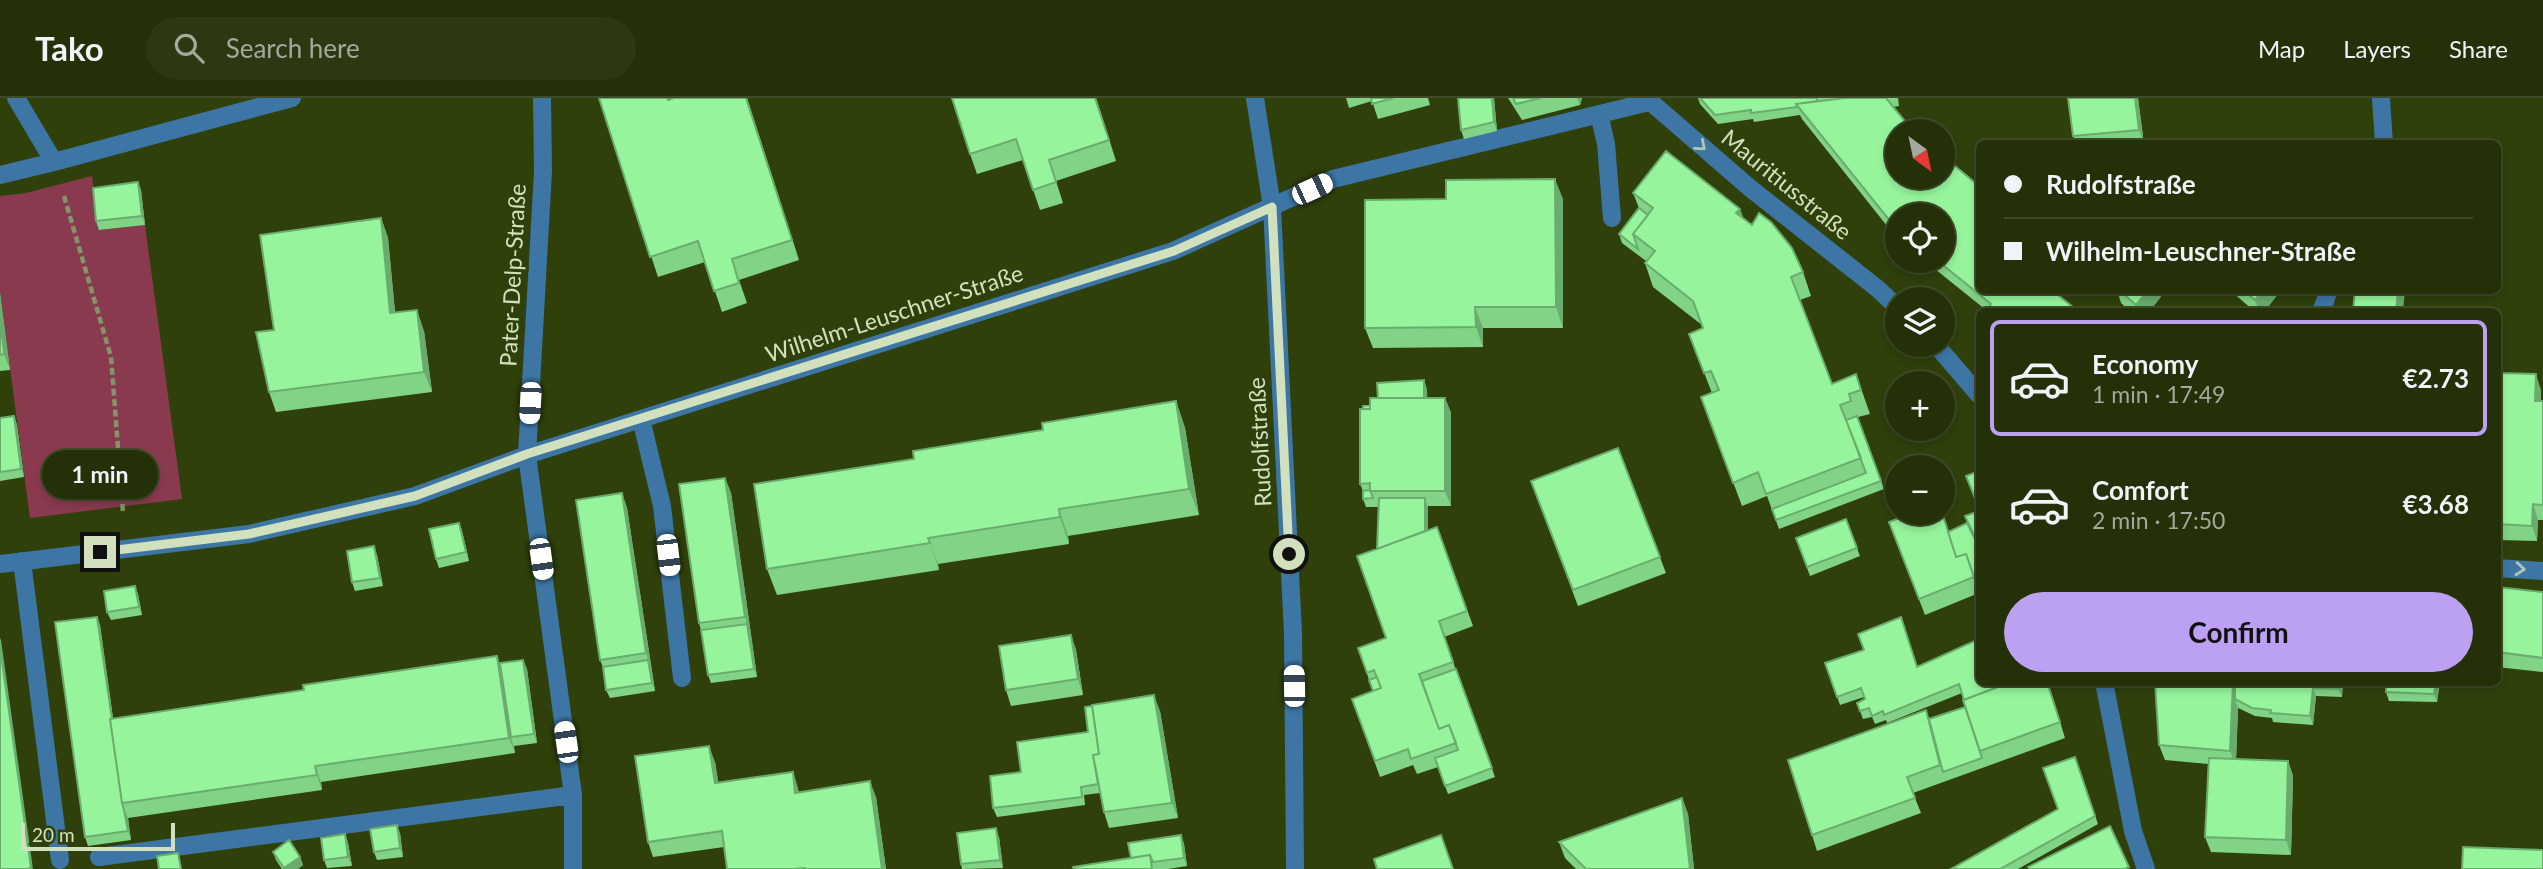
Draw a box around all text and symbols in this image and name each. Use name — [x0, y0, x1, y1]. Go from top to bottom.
search box — [146, 17, 636, 80]
text: Tako — [35, 28, 104, 68]
icon: search — [170, 29, 208, 67]
text: Search here — [226, 32, 360, 64]
text: Map — [2258, 34, 2305, 63]
text: Layers — [2343, 34, 2411, 63]
text: Share — [2449, 34, 2508, 63]
north arrow — [1885, 119, 1955, 189]
map controls — [1885, 119, 1955, 525]
street label: Mauritiusstraße — [1716, 123, 1858, 245]
one-way arrow — [1693, 138, 1706, 150]
text: Rudolfstraße — [2046, 168, 2196, 200]
car — [1289, 171, 1336, 207]
street label: Pater-Delp-Straße — [493, 183, 531, 367]
button: locate — [1885, 203, 1955, 273]
text: Wilhelm-Leuschner-Straße — [2046, 235, 2356, 267]
street label: Wilhelm-Leuschner-Straße — [762, 258, 1026, 368]
button: layers — [1885, 287, 1955, 357]
icon: car — [2008, 347, 2071, 410]
text: Economy — [2092, 348, 2198, 380]
text: €2.73 — [2403, 362, 2469, 394]
button: + — [1885, 371, 1955, 441]
street label: Rudolfstraße — [1242, 377, 1276, 507]
text: 1 min · 17:49 — [2092, 380, 2225, 408]
car — [519, 381, 542, 425]
callout: 1 min — [42, 450, 158, 500]
button: − — [1885, 455, 1955, 525]
text: 1 min — [71, 460, 129, 488]
icon: car — [2008, 473, 2071, 536]
text: Comfort — [2092, 474, 2189, 506]
text: €3.68 — [2403, 488, 2469, 520]
text: 2 min · 17:50 — [2092, 506, 2225, 534]
car — [656, 533, 681, 577]
route end — [84, 536, 116, 568]
car — [528, 537, 555, 581]
route start — [1273, 538, 1305, 570]
one-way arrow — [2515, 561, 2526, 576]
button: Confirm — [2004, 592, 2473, 672]
car — [1284, 665, 1305, 707]
car — [553, 720, 580, 764]
scale bar — [21, 820, 175, 852]
text: 20 m — [32, 823, 75, 846]

